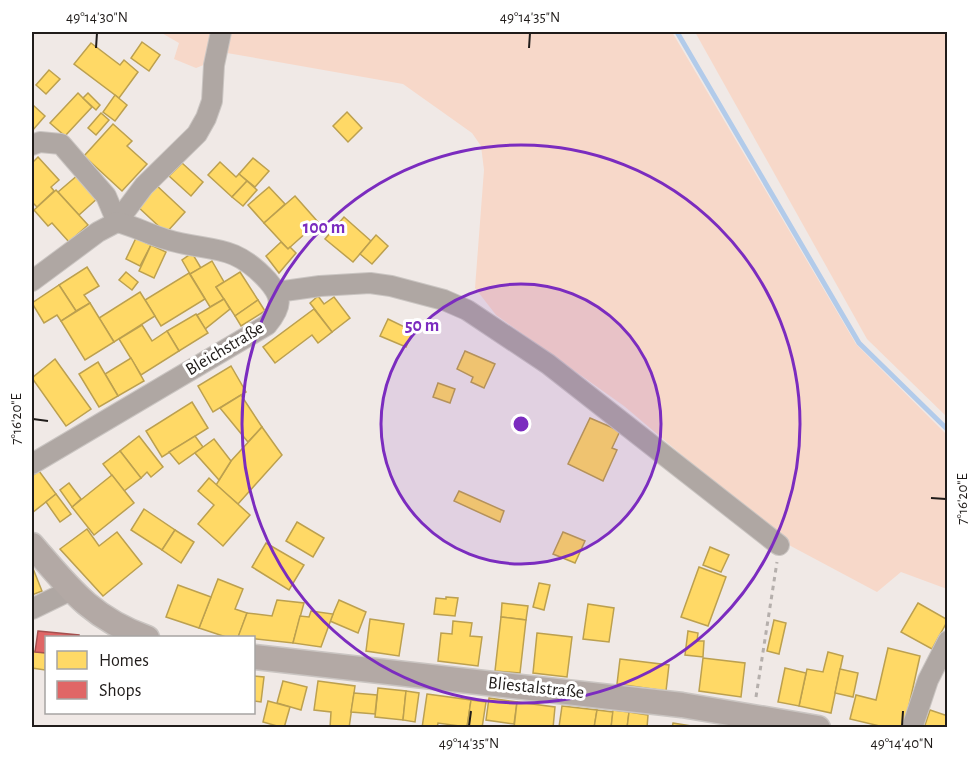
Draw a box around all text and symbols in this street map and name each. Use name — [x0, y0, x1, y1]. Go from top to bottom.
text: 49°14'30"N — [66, 10, 128, 25]
text: 49°14'35"N — [500, 10, 560, 25]
text: 100 m — [303, 219, 345, 237]
text: 50 m — [405, 317, 439, 335]
street label: Bleichstraße — [183, 319, 267, 379]
text: 7°16'20"E — [9, 393, 24, 445]
centre of rings — [511, 414, 531, 434]
text: 7°16'20"E — [955, 473, 970, 525]
legend — [45, 636, 255, 714]
text: Homes — [99, 652, 149, 670]
street label: Bliestalstraße — [487, 674, 585, 702]
text: Shops — [99, 682, 141, 700]
text: 49°14'35"N — [439, 736, 499, 751]
text: 49°14'40"N — [870, 736, 934, 751]

